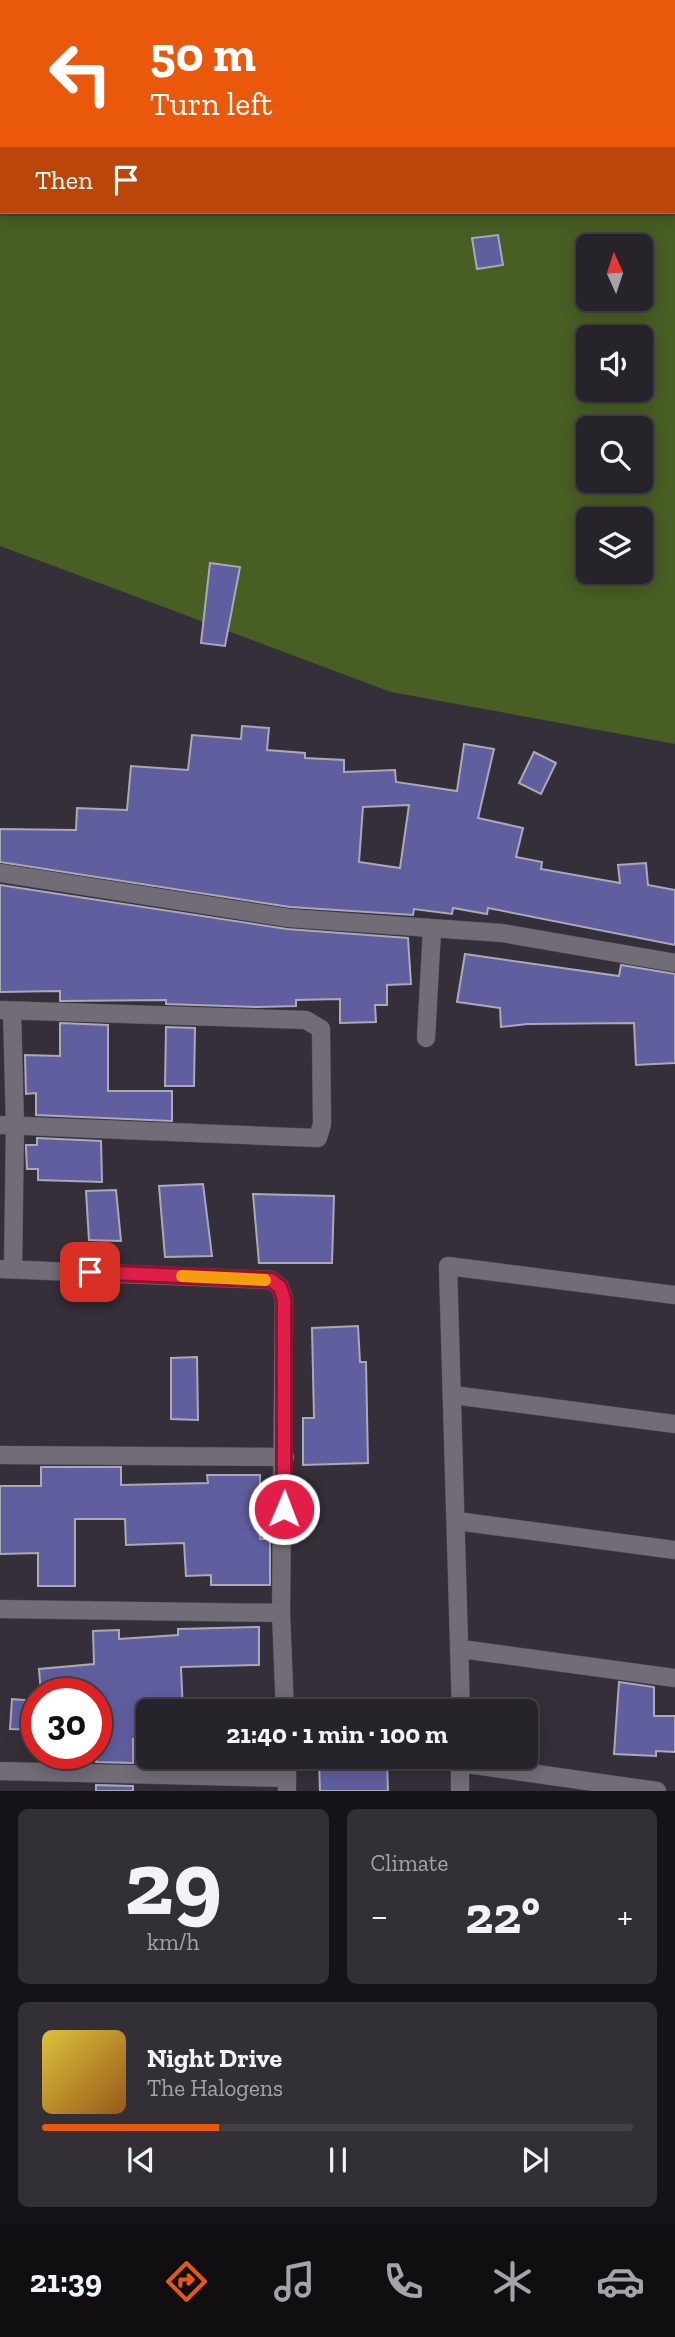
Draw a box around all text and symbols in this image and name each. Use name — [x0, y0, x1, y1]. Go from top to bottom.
text: 50 m — [150, 25, 256, 84]
icon: left — [35, 28, 126, 119]
text: Turn left — [150, 85, 272, 123]
icon: arrive — [107, 161, 145, 199]
text: Then — [35, 164, 93, 196]
north arrow — [576, 234, 653, 312]
map controls — [576, 234, 653, 584]
button: sound — [576, 325, 653, 402]
button: search — [576, 416, 653, 493]
button: layers — [576, 507, 653, 584]
pin — [60, 1242, 120, 1302]
icon: arrive — [71, 1253, 109, 1291]
position arrow — [247, 1472, 321, 1546]
speed limit sign: 30 — [21, 1678, 112, 1769]
text: 21:40 · 1 min · 100 m — [226, 1718, 448, 1750]
text: 29 — [124, 1828, 222, 1937]
text: Climate — [371, 1849, 448, 1877]
text: 22° — [465, 1884, 540, 1946]
text: − — [371, 1893, 388, 1939]
text: + — [617, 1893, 633, 1939]
text: km/h — [147, 1928, 200, 1956]
text: Night Drive — [147, 2042, 282, 2074]
text: The Halogens — [147, 2074, 283, 2102]
icon: previous — [122, 2141, 160, 2179]
icon: pause — [319, 2141, 357, 2179]
icon: next — [516, 2141, 554, 2179]
icon: directions — [162, 2257, 211, 2306]
icon: music — [270, 2257, 319, 2306]
icon: phone — [379, 2257, 428, 2306]
icon: climate — [488, 2257, 537, 2306]
icon: car — [596, 2257, 645, 2306]
text: 21:39 — [30, 2262, 102, 2300]

